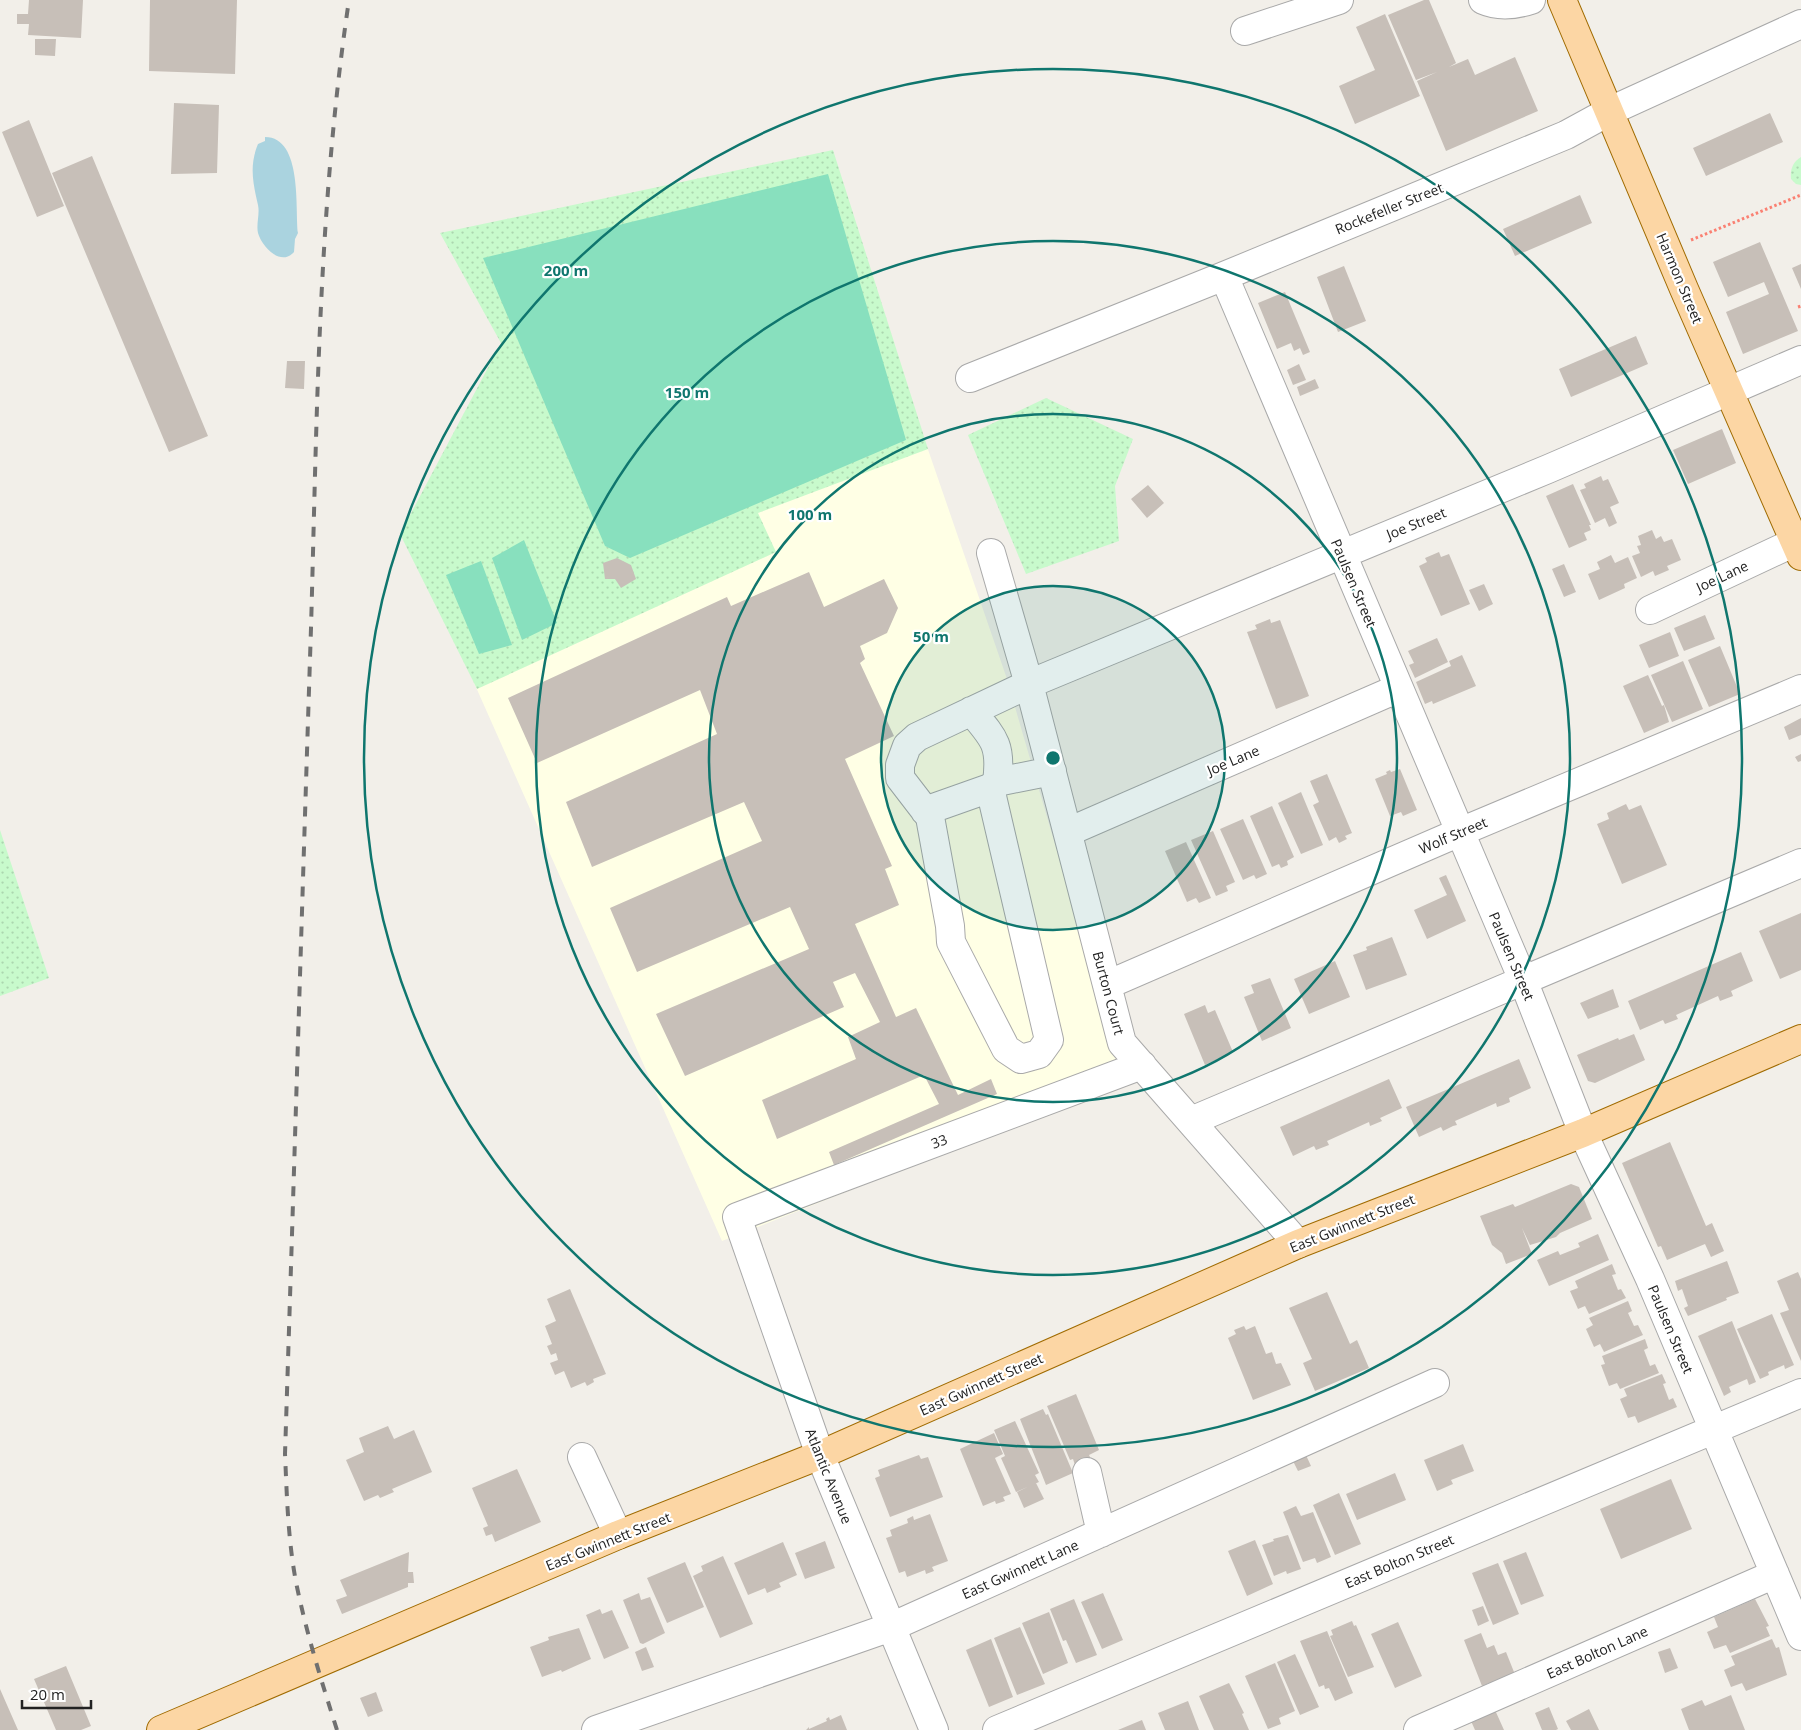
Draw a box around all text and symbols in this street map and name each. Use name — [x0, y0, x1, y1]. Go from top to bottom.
street label: Rockefeller Street — [1332, 178, 1446, 238]
street label: Harmon Street — [1652, 230, 1708, 326]
text: 200 m — [544, 260, 588, 280]
text: 150 m — [665, 382, 709, 402]
street label: Joe Street — [1381, 502, 1449, 544]
text: 100 m — [788, 504, 832, 524]
street label: Paulsen Street — [1327, 536, 1381, 630]
street label: Joe Lane — [1691, 556, 1751, 597]
text: 50 m — [913, 626, 949, 646]
street label: Joe Lane — [1202, 740, 1262, 780]
centre of rings — [1044, 749, 1062, 767]
street label: Wolf Street — [1416, 812, 1490, 858]
street label: Paulsen Street — [1485, 909, 1539, 1003]
street label: Burton Court — [1089, 949, 1129, 1037]
street label: 33 — [928, 1129, 950, 1153]
street label: East Gwinnett Street — [1287, 1189, 1417, 1257]
street label: Paulsen Street — [1644, 1282, 1698, 1376]
street label: East Gwinnett Street — [916, 1348, 1046, 1420]
street label: Atlantic Avenue — [801, 1425, 857, 1527]
street label: East Gwinnett Street — [543, 1507, 673, 1575]
street label: East Bolton Street — [1342, 1529, 1456, 1593]
street label: East Gwinnett Lane — [959, 1535, 1081, 1603]
street label: East Bolton Lane — [1543, 1621, 1651, 1683]
scale bar — [22, 1678, 91, 1710]
text: 20 m — [30, 1684, 65, 1704]

